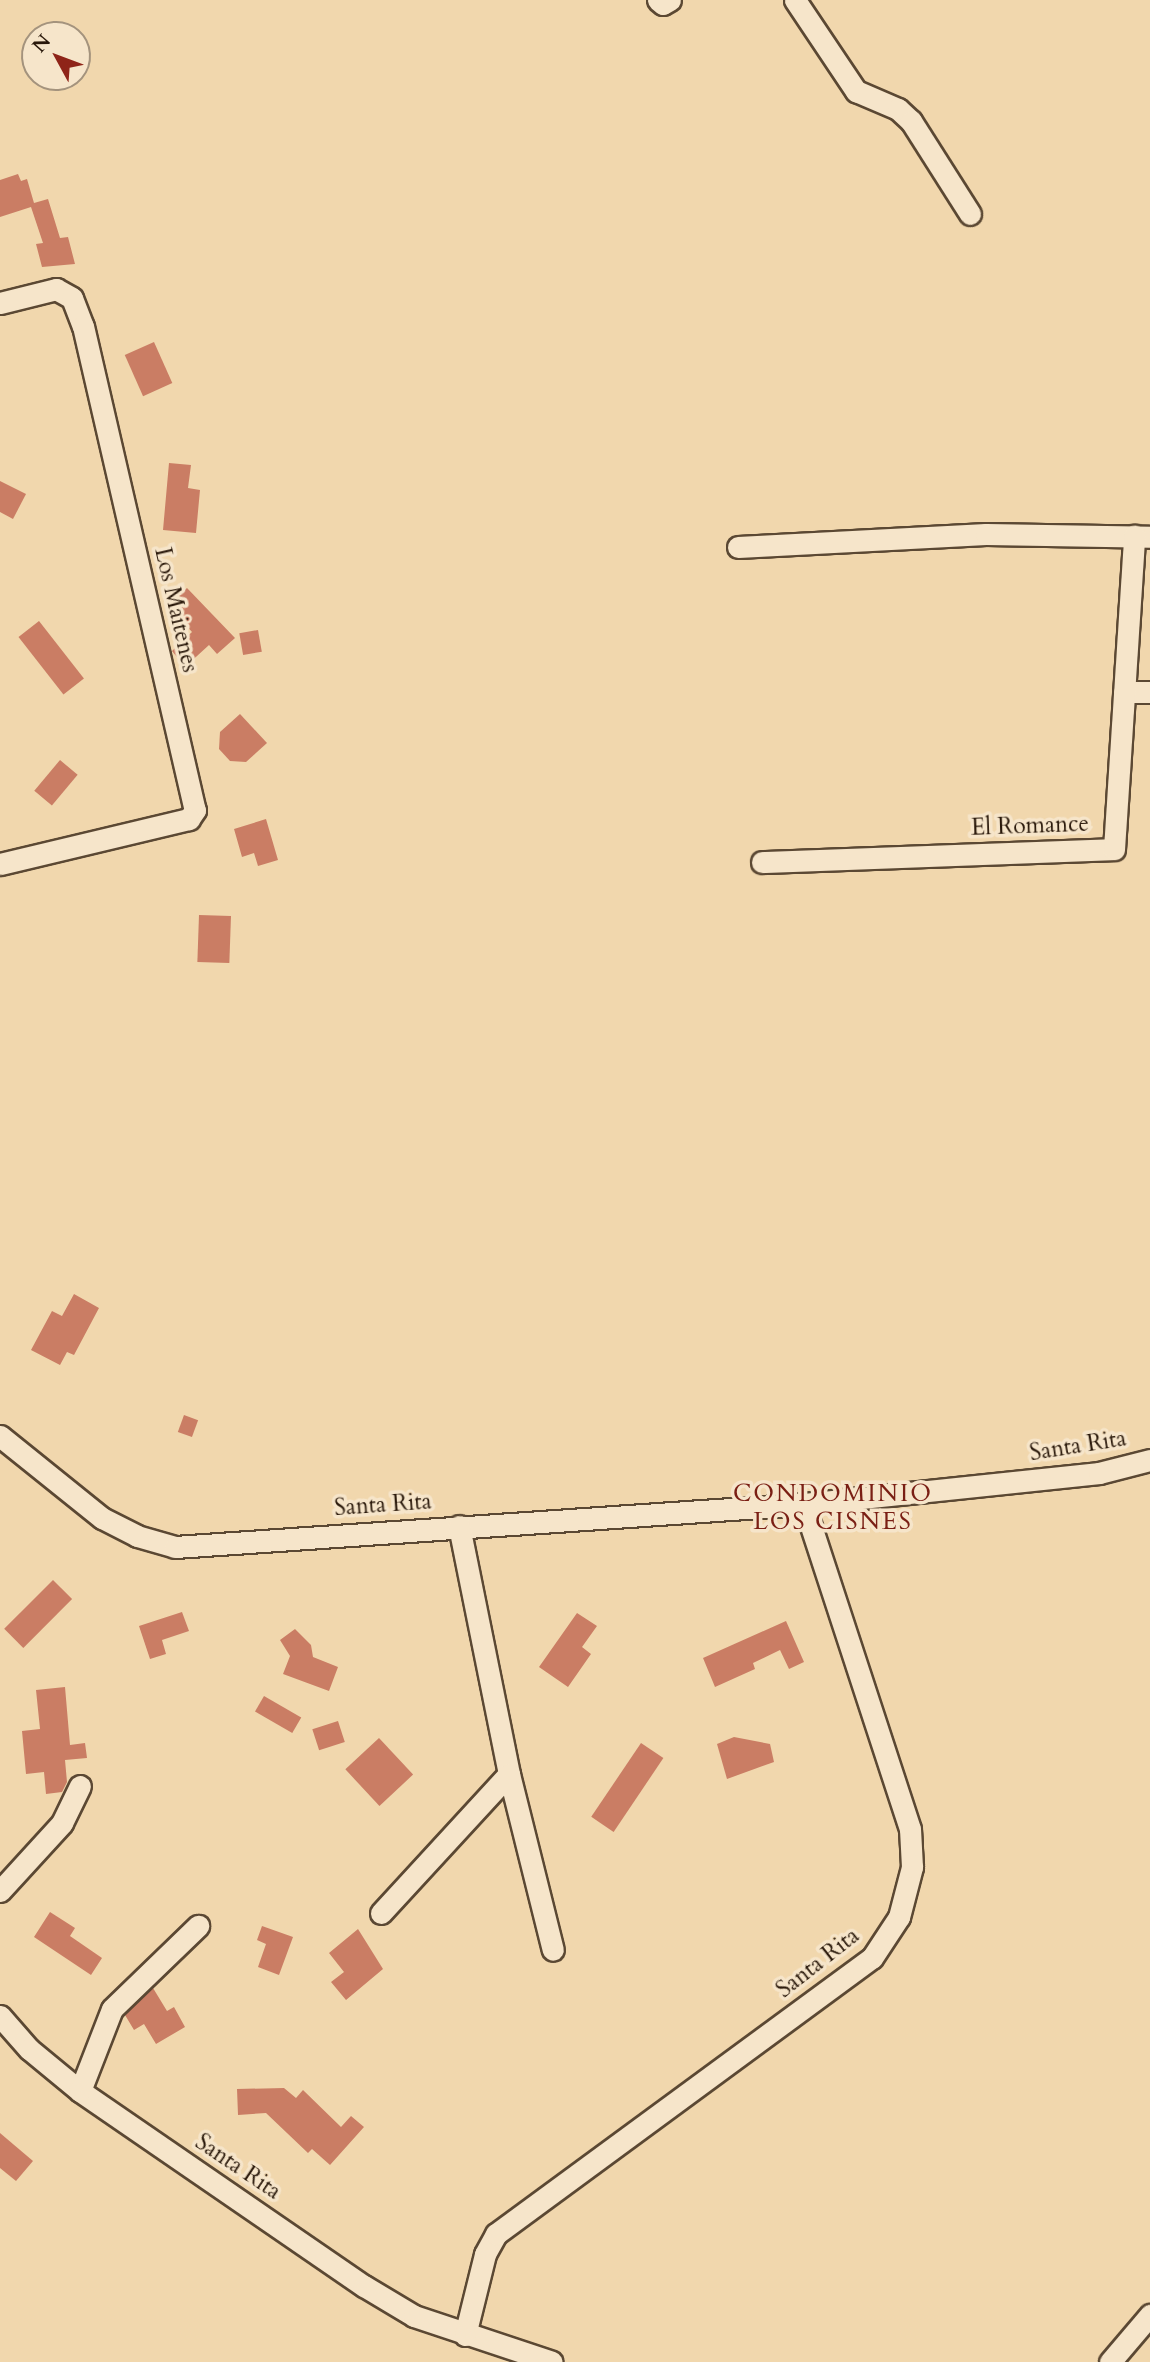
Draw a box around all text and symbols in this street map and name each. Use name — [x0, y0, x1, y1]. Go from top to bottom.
north arrow — [21, 21, 91, 91]
text: N — [26, 29, 57, 58]
street label: Los Maitenes — [148, 545, 204, 675]
street label: El Romance — [971, 810, 1089, 842]
street label: Santa Rita — [1028, 1425, 1128, 1467]
district label: CONDOMINIO LOS CISNES — [734, 1480, 932, 1536]
street label: Santa Rita — [333, 1488, 433, 1522]
street label: Santa Rita — [771, 1922, 865, 2004]
street label: Santa Rita — [190, 2128, 286, 2206]

